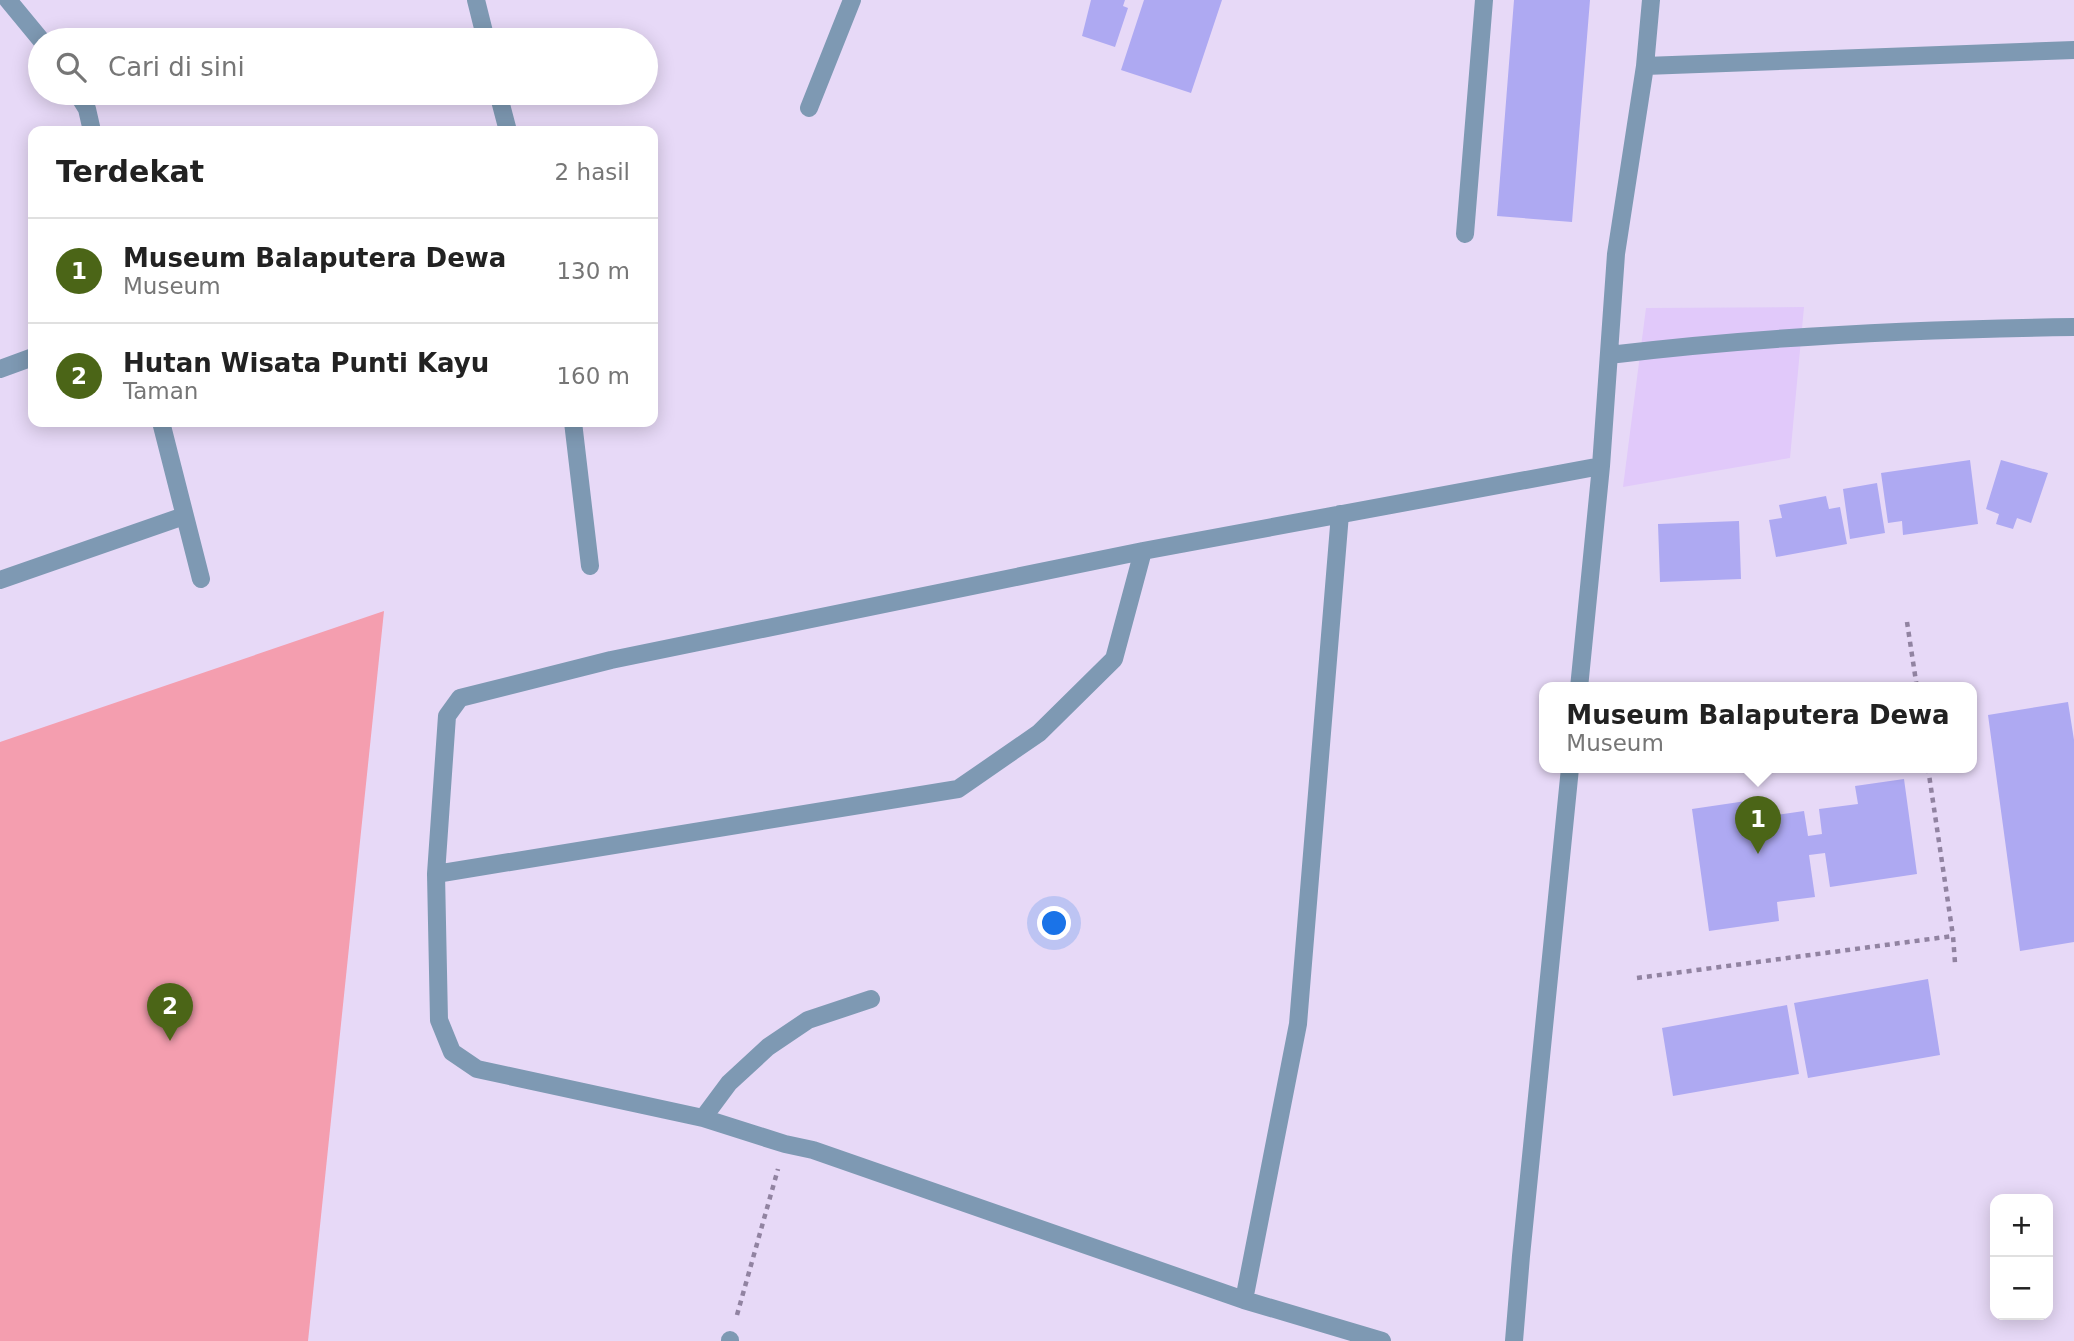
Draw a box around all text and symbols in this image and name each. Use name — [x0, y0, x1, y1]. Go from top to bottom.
search box — [28, 28, 658, 105]
icon: search — [52, 48, 90, 86]
text: Cari di sini — [108, 52, 245, 82]
text: Terdekat — [56, 154, 204, 189]
text: 2 hasil — [555, 159, 630, 185]
text: Museum Balaputera Dewa — [123, 243, 506, 273]
text: 1 — [71, 258, 87, 284]
text: 130 m — [556, 258, 630, 284]
text: Museum — [123, 273, 221, 299]
text: Hutan Wisata Punti Kayu — [123, 348, 489, 378]
text: 2 — [71, 363, 87, 389]
text: 160 m — [556, 363, 630, 389]
text: Taman — [123, 378, 198, 404]
popup — [1539, 682, 1977, 773]
text: Museum Balaputera Dewa — [1566, 700, 1950, 730]
text: Museum — [1566, 730, 1664, 756]
pin: 1 — [1735, 796, 1781, 854]
your location — [1037, 906, 1071, 940]
pin: 2 — [147, 983, 193, 1041]
map controls — [1990, 1194, 2053, 1320]
button: + — [1990, 1194, 2053, 1257]
button: − — [1990, 1257, 2053, 1320]

